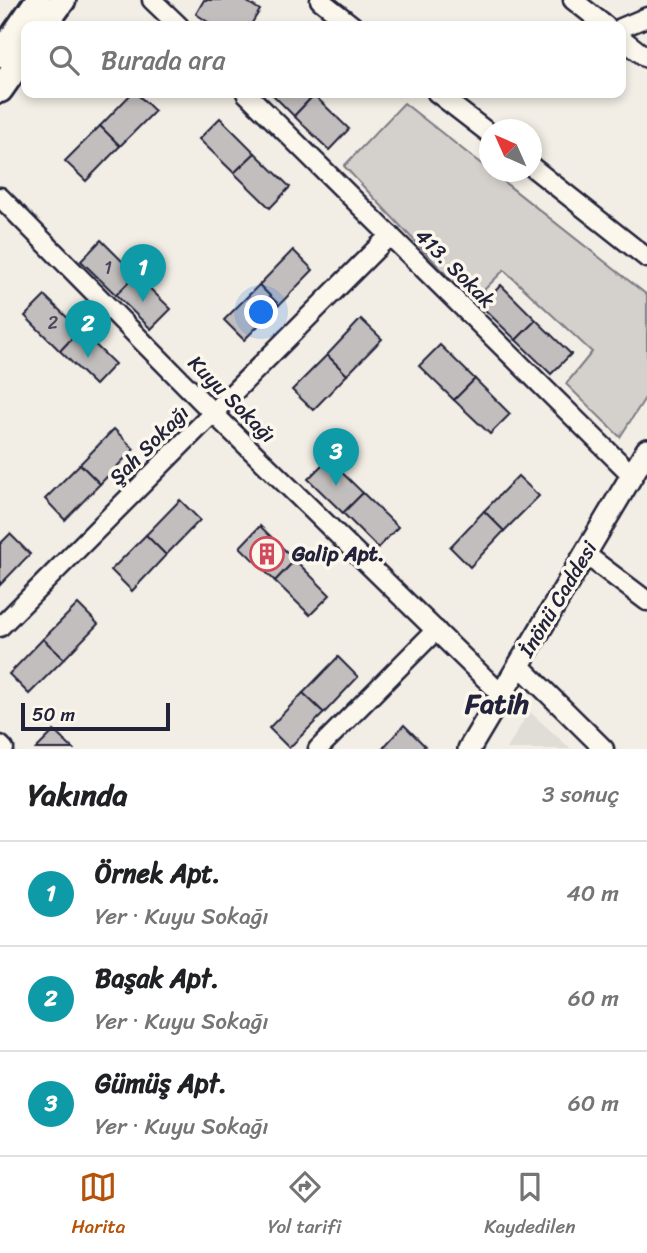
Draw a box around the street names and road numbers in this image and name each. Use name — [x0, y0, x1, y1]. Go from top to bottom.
street label: 413. Sokak — [405, 218, 505, 318]
street label: Kuyu Sokağı — [178, 345, 286, 453]
street label: Şah Sokağı — [99, 395, 199, 495]
street label: İnönü Caddesi — [508, 532, 608, 666]

